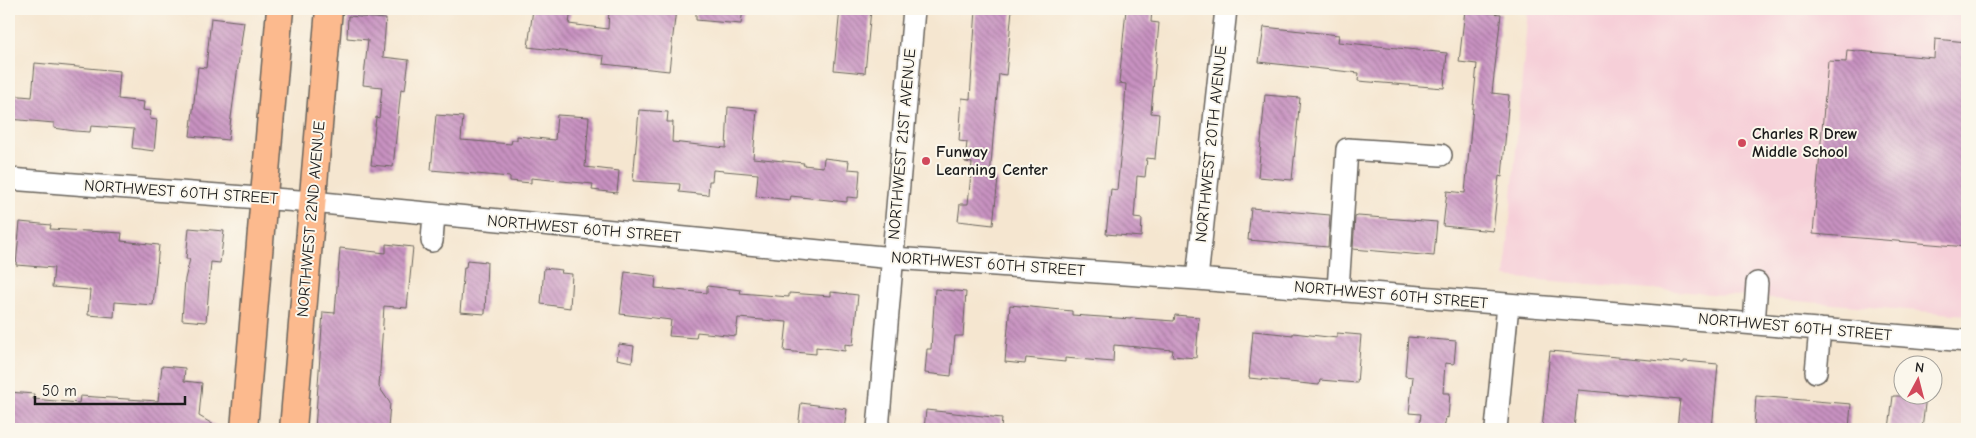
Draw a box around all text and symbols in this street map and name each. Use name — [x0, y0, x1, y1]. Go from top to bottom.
street label: NORTHWEST 20TH AVENUE — [1192, 44, 1230, 243]
street label: NORTHWEST 21ST AVENUE — [885, 47, 919, 240]
street label: NORTHWEST 22ND AVENUE — [293, 120, 329, 318]
place label: Charles R Drew Middle School — [1752, 125, 1858, 161]
marker: Charles R Drew Middle School — [1736, 137, 1748, 149]
place label: Funway Learning Center — [936, 143, 1048, 179]
marker: Funway Learning Center — [920, 155, 932, 167]
street label: NORTHWEST 60TH STREET — [83, 176, 279, 208]
street label: NORTHWEST 60TH STREET — [486, 212, 682, 246]
street label: NORTHWEST 60TH STREET — [890, 248, 1086, 280]
street label: NORTHWEST 60TH STREET — [1293, 278, 1489, 312]
street label: NORTHWEST 60TH STREET — [1697, 310, 1893, 344]
north arrow — [1894, 356, 1944, 406]
text: N — [1914, 359, 1925, 377]
scale bar — [35, 373, 185, 405]
text: 50 m — [42, 382, 77, 400]

